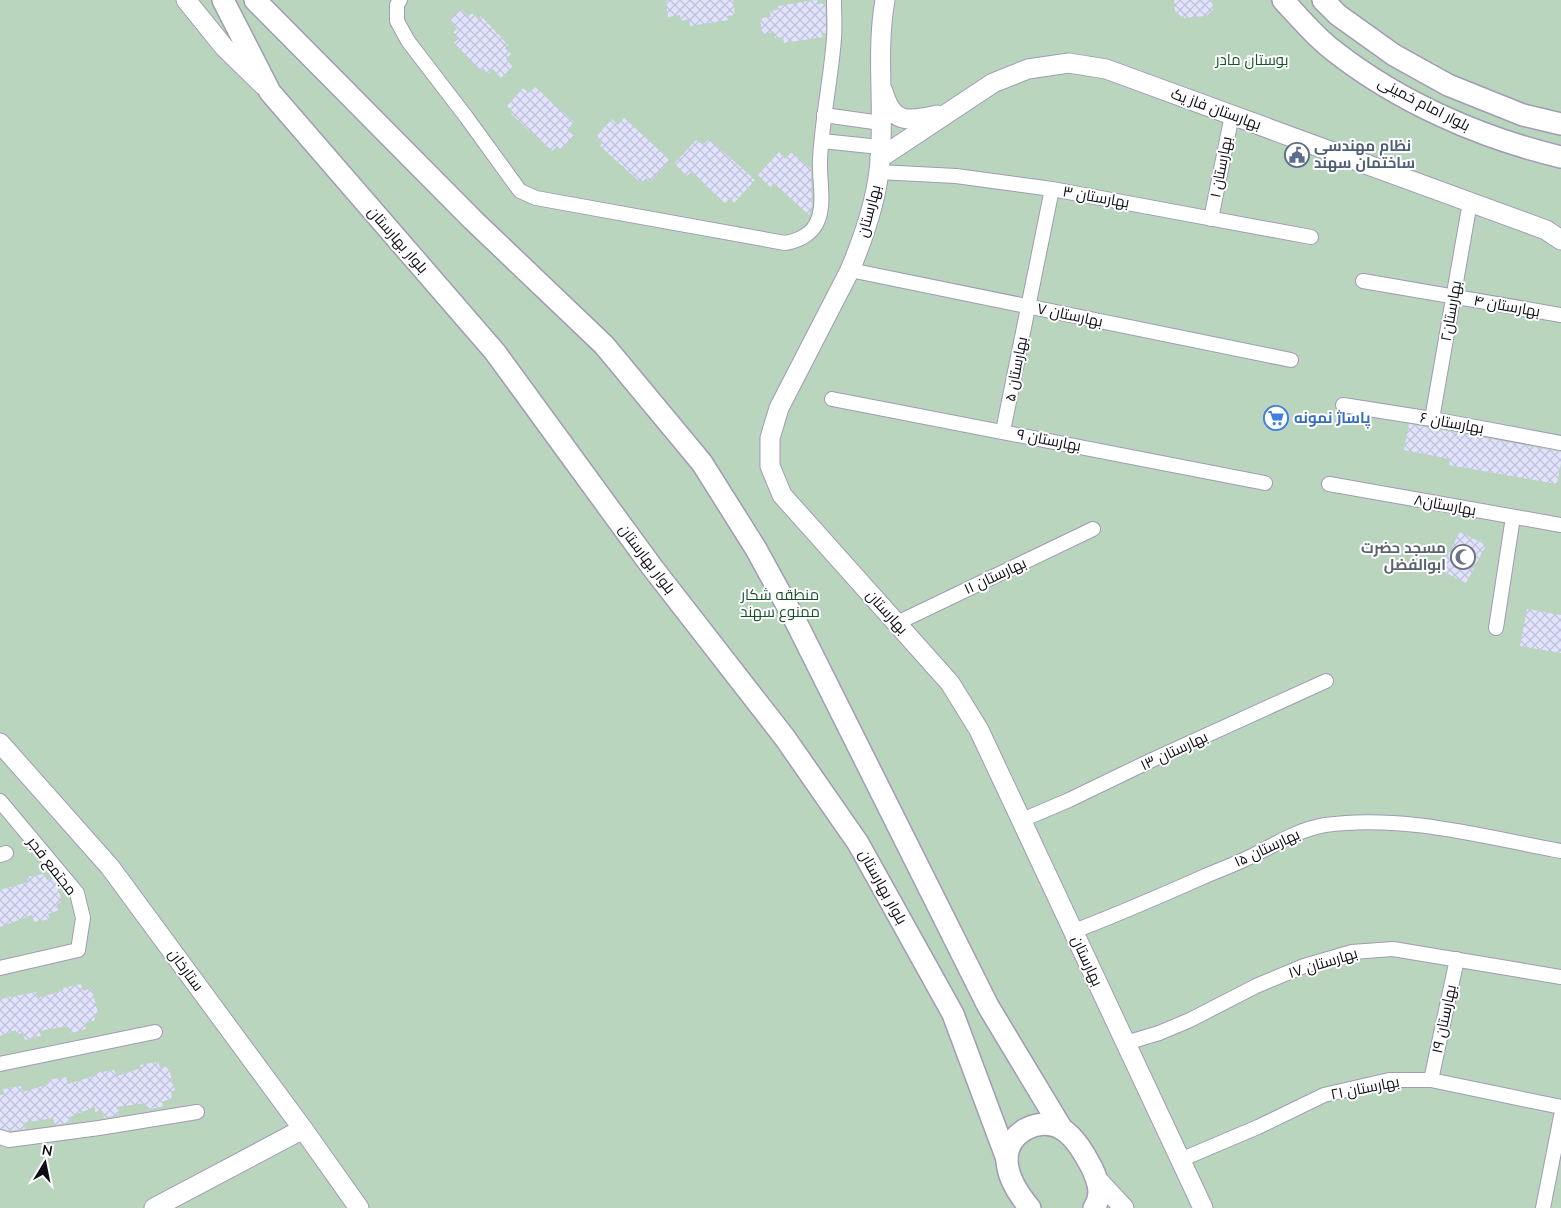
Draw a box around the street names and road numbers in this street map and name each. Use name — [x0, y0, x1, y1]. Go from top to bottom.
street label: بلوار امام خمینی — [1374, 72, 1474, 136]
street label: بهارستان فاز یک — [1168, 83, 1264, 135]
street label: بهارستان ۱ — [1205, 135, 1237, 199]
street label: بهارستان ۳ — [1061, 181, 1131, 213]
street label: بهارستان — [852, 183, 886, 239]
street label: بلوار بهارستان — [363, 202, 433, 278]
street label: بهارستان۲ — [1436, 279, 1466, 343]
street label: بهارستان ۴ — [1472, 290, 1542, 322]
street label: بهارستان ۷ — [1035, 298, 1105, 332]
street label: بهارستان ۵ — [1000, 335, 1032, 403]
street label: بهارستان ۶ — [1418, 408, 1486, 438]
street label: بهارستان ۹ — [1015, 424, 1083, 456]
street label: بهارستان۸ — [1412, 490, 1478, 520]
street label: بلوار بهارستان — [614, 520, 680, 598]
street label: بهارستان ۱۱ — [961, 553, 1029, 599]
street label: بهارستان — [862, 585, 912, 639]
street label: بهارستان ۱۳ — [1137, 727, 1211, 775]
street label: بهارستان ۱۵ — [1231, 824, 1303, 872]
street label: مجتمع فجر — [21, 832, 81, 900]
street label: بلوار بهارستان — [854, 846, 912, 928]
street label: بهارستان — [1067, 933, 1107, 989]
street label: بهارستان ۱۷ — [1286, 943, 1360, 983]
street label: ستارخان — [164, 945, 208, 995]
street label: بهارستان ۱۹ — [1427, 983, 1461, 1055]
street label: بهارستان ۲۱ — [1329, 1072, 1401, 1104]

